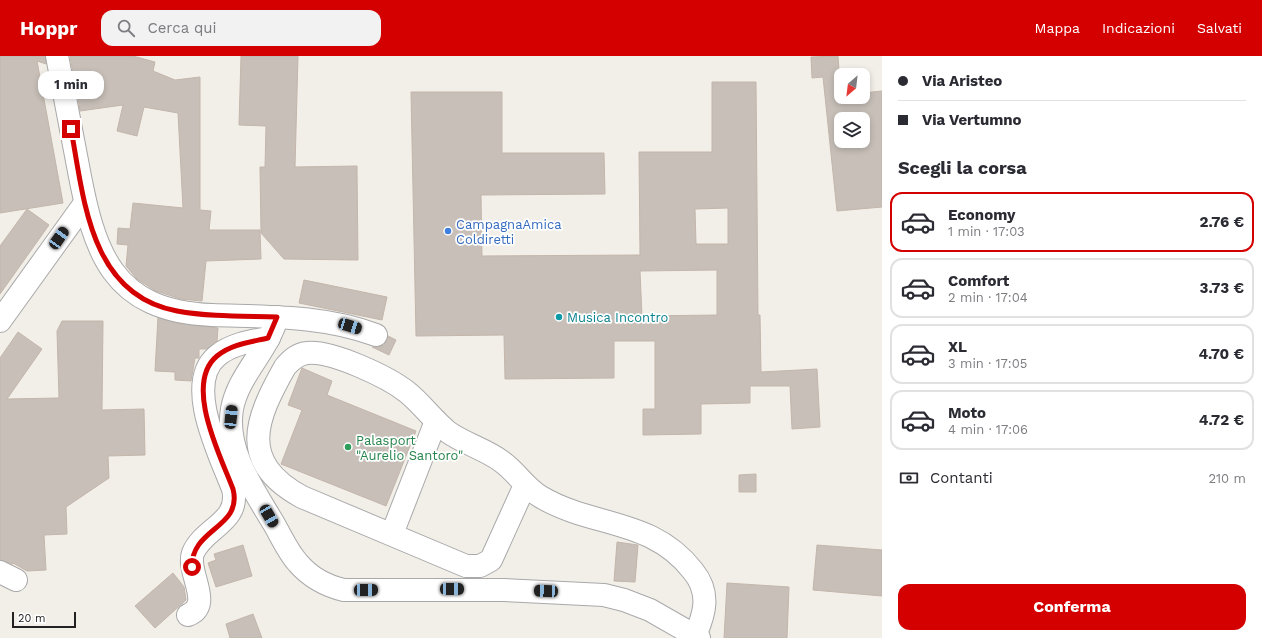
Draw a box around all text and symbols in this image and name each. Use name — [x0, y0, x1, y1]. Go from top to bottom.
search box — [101, 10, 381, 46]
text: Hoppr — [20, 17, 77, 40]
icon: search — [115, 17, 137, 39]
text: Cerca qui — [147, 19, 217, 37]
text: Mappa — [1035, 20, 1080, 36]
text: Indicazioni — [1102, 20, 1175, 36]
text: Salvati — [1197, 20, 1242, 36]
north arrow — [834, 68, 870, 104]
map controls — [834, 68, 870, 148]
callout: 1 min — [38, 71, 104, 99]
text: Via Aristeo — [922, 72, 1002, 90]
text: 1 min — [54, 77, 88, 92]
text: Via Vertumno — [922, 111, 1022, 129]
button: layers — [834, 112, 870, 148]
route end — [62, 120, 80, 138]
text: Scegli la corsa — [898, 157, 1027, 178]
icon: car — [900, 204, 936, 240]
text: Economy — [948, 206, 1015, 224]
text: 2.76 € — [1200, 213, 1244, 231]
place label: CampagnaAmica Coldiretti — [456, 217, 562, 247]
text: 1 min · 17:03 — [948, 224, 1025, 239]
car — [47, 225, 71, 251]
marker: CampagnaAmica Coldiretti — [443, 226, 453, 236]
icon: car — [900, 270, 936, 306]
text: Comfort — [948, 272, 1009, 290]
text: 3.73 € — [1200, 279, 1244, 297]
text: 2 min · 17:04 — [948, 290, 1028, 305]
place label: Musica Incontro — [567, 310, 669, 325]
marker: Musica Incontro — [554, 312, 564, 322]
car — [337, 317, 363, 335]
icon: car — [900, 336, 936, 372]
text: XL — [948, 338, 967, 356]
text: 4.70 € — [1199, 345, 1244, 363]
text: 3 min · 17:05 — [948, 356, 1027, 371]
icon: car — [900, 402, 936, 438]
car — [224, 404, 238, 430]
text: Moto — [948, 404, 986, 422]
text: 4.72 € — [1199, 411, 1244, 429]
text: 4 min · 17:06 — [948, 422, 1028, 437]
place label: Palasport "Aurelio Santoro" — [356, 433, 463, 463]
marker: Palasport "Aurelio Santoro" — [343, 442, 353, 452]
icon: cash — [898, 467, 920, 489]
text: Contanti — [930, 469, 993, 487]
text: 210 m — [1208, 471, 1246, 486]
car — [258, 503, 280, 529]
route start — [183, 558, 201, 576]
car — [440, 583, 464, 595]
car — [354, 584, 378, 596]
button: Conferma — [898, 584, 1246, 630]
car — [534, 585, 558, 597]
scale bar — [12, 610, 76, 629]
text: 20 m — [18, 612, 46, 625]

